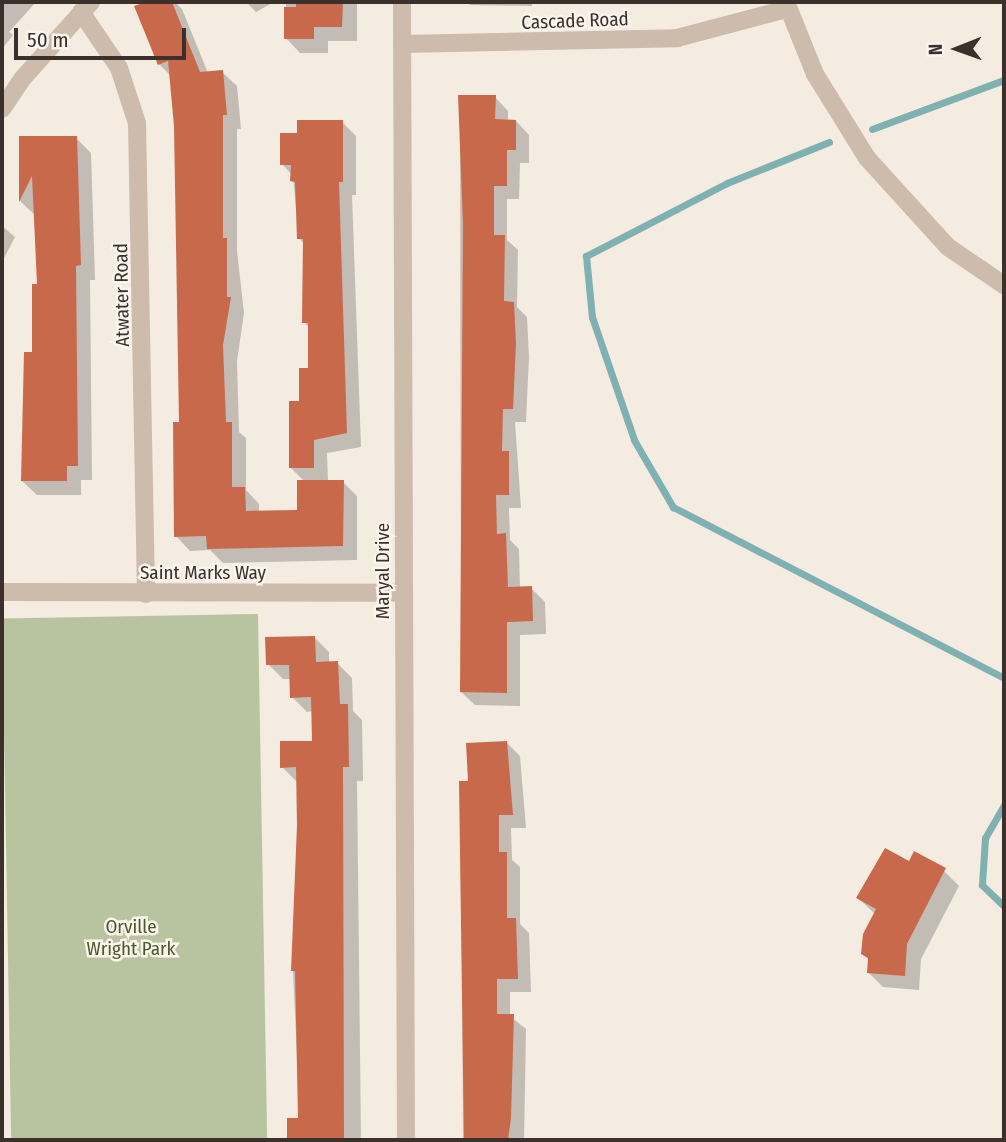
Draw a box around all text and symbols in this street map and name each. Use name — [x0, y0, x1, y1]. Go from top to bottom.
street label: Cascade Road — [521, 8, 629, 34]
scale bar — [18, 14, 189, 58]
north arrow — [922, 14, 992, 84]
text: 50 m — [27, 27, 69, 53]
text: N — [924, 43, 947, 55]
street label: Atwater Road — [110, 243, 134, 347]
street label: Maryal Drive — [372, 523, 394, 619]
street label: Saint Marks Way — [140, 562, 266, 584]
park label: Orville Wright Park — [87, 916, 175, 960]

